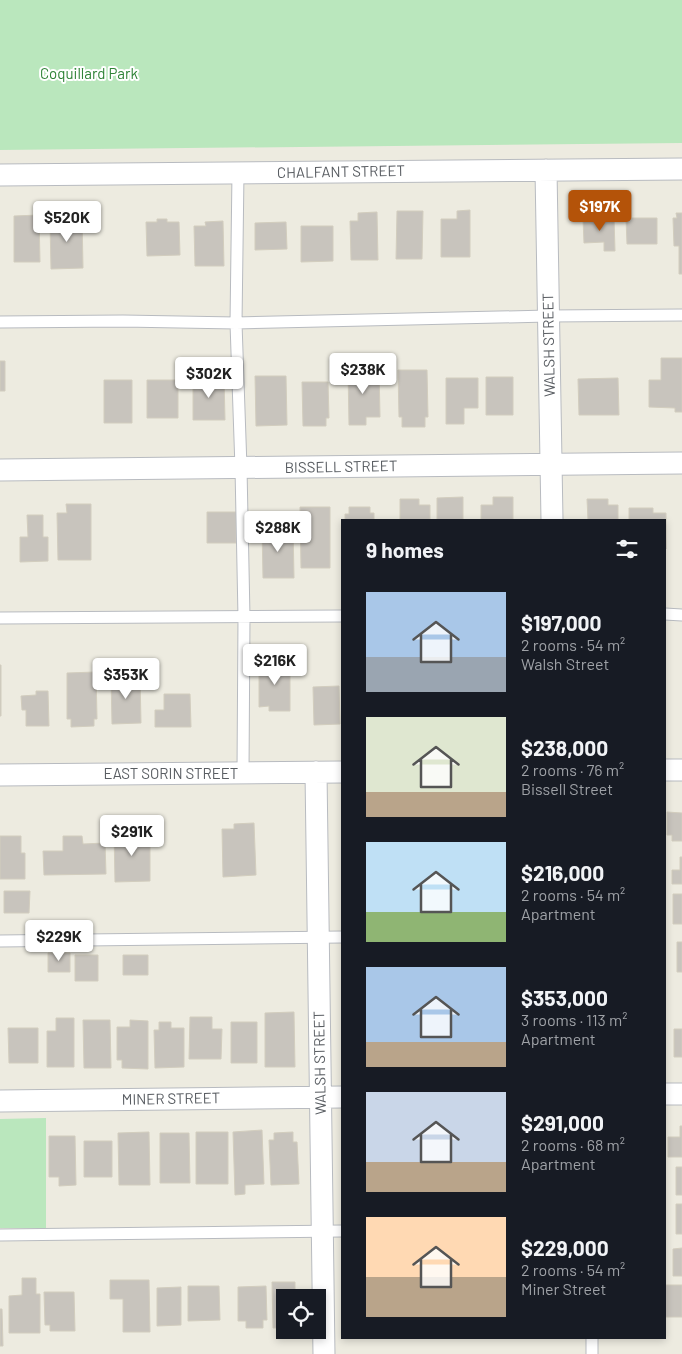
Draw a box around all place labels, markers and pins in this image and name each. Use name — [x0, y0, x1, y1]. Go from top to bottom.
pin: $197K — [565, 190, 635, 232]
pin: $520K — [32, 200, 102, 243]
pin: $238K — [328, 352, 398, 395]
pin: $302K — [174, 356, 244, 399]
pin: $288K — [243, 510, 313, 553]
pin: $216K — [240, 644, 310, 686]
pin: $353K — [91, 658, 161, 700]
pin: $291K — [97, 814, 167, 857]
pin: $229K — [24, 920, 94, 962]

